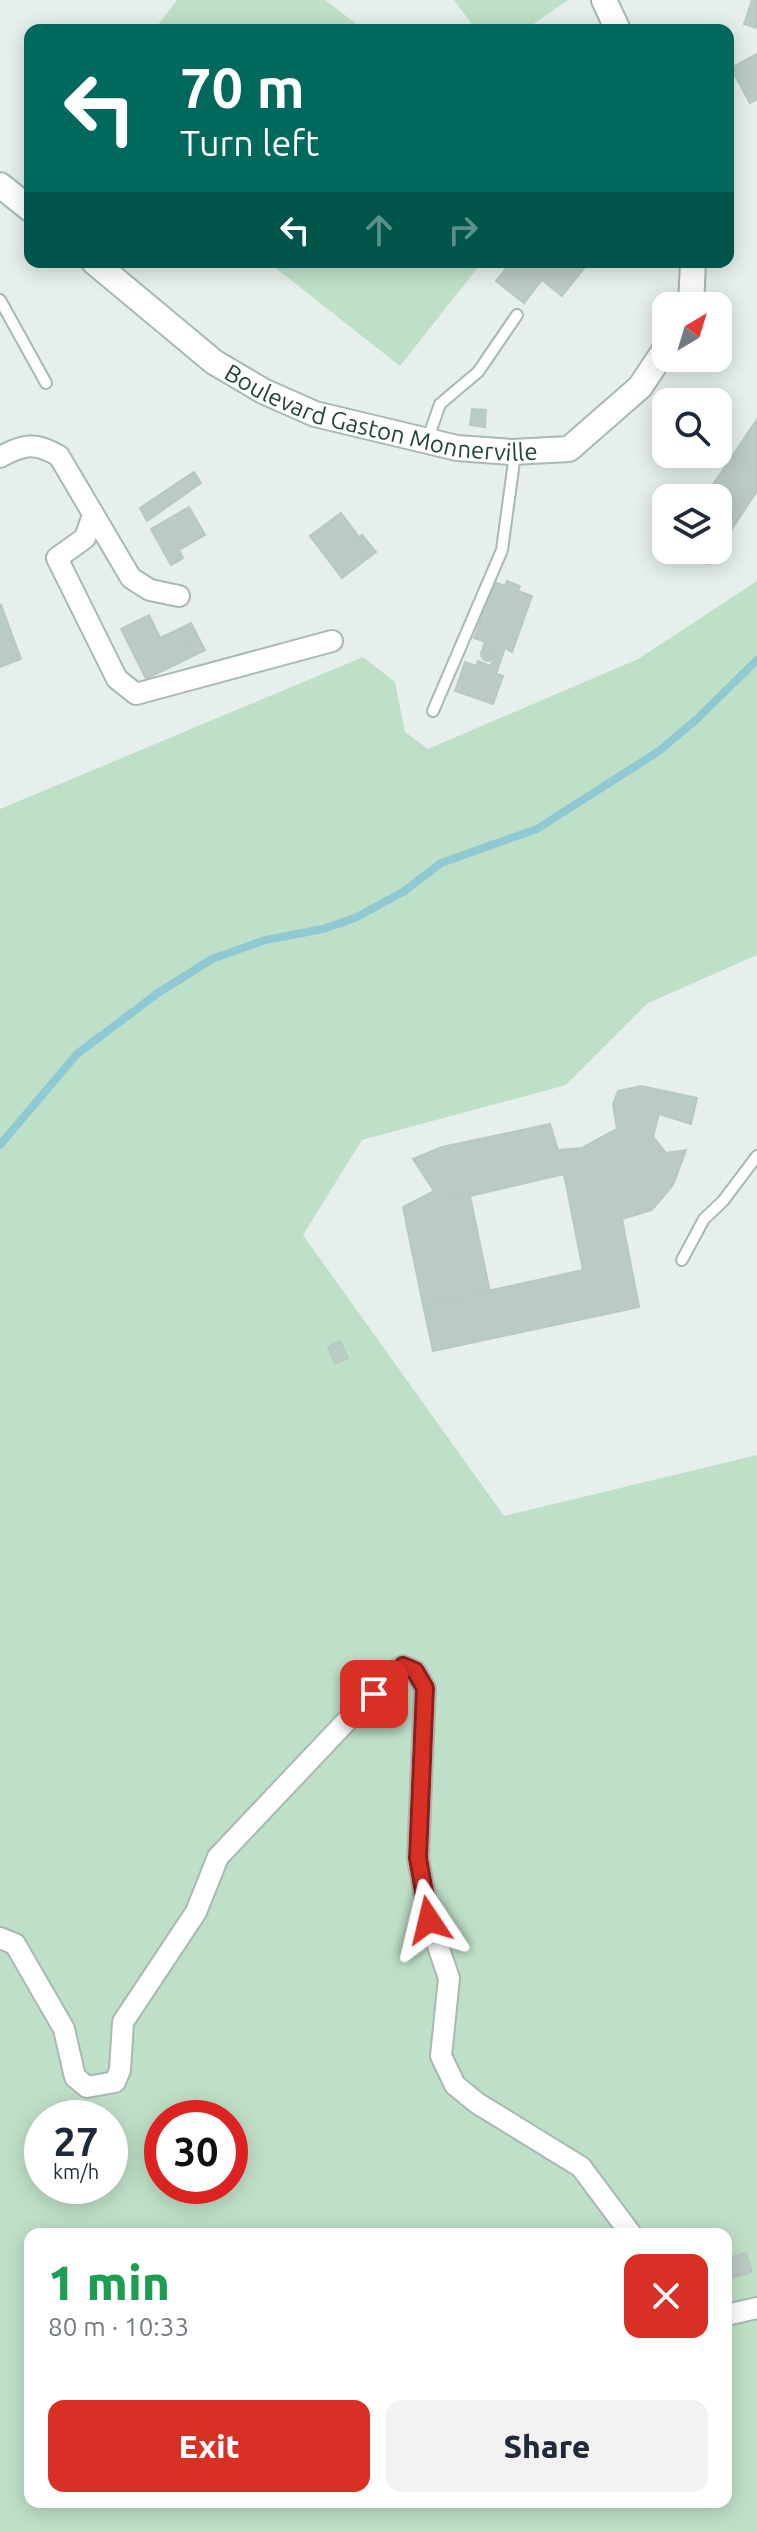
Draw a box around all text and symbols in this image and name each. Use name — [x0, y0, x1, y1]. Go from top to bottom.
icon: left — [48, 56, 152, 160]
text: 70 m — [180, 56, 305, 119]
text: Turn left — [180, 122, 319, 163]
icon: left — [273, 208, 317, 252]
icon: ahead — [357, 208, 401, 252]
icon: right — [441, 208, 485, 252]
north arrow — [652, 292, 732, 372]
map controls — [652, 292, 732, 564]
street label: Boulevard Gaston Monnerville — [220, 358, 538, 466]
button: search — [652, 388, 732, 468]
button: layers — [652, 484, 732, 564]
pin — [340, 1660, 408, 1728]
icon: arrive — [352, 1672, 396, 1716]
position arrow — [387, 1878, 471, 1962]
speed limit sign: 30 — [144, 2100, 248, 2204]
text: 27 — [53, 2119, 99, 2164]
text: km/h — [53, 2160, 99, 2183]
button: close — [624, 2254, 708, 2338]
text: 1 min — [48, 2255, 170, 2309]
text: 80 m · 10:33 — [48, 2312, 189, 2341]
button: Exit — [48, 2400, 370, 2492]
button: Share — [386, 2400, 708, 2492]

